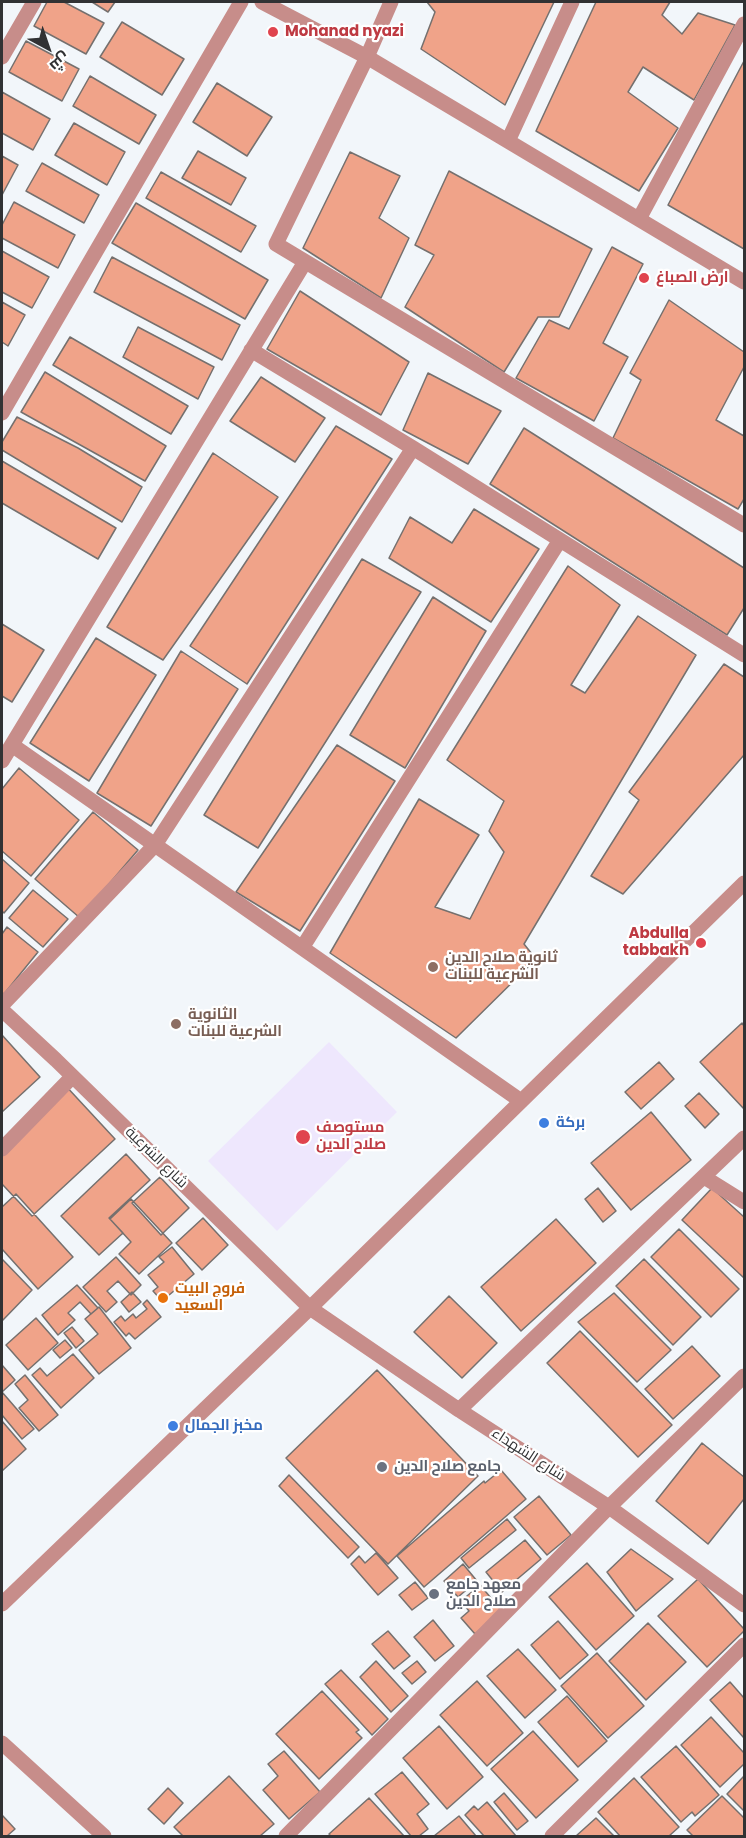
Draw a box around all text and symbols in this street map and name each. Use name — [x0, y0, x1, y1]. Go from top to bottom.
north arrow — [18, 18, 78, 78]
place label: Mohanad nyazi — [285, 23, 404, 41]
marker: Mohanad nyazi — [266, 25, 280, 39]
text: ش — [45, 47, 75, 78]
place label: ارض الصباغ — [656, 269, 728, 287]
marker: ارض الصباغ — [637, 271, 651, 285]
place label: Abdulla tabbakh — [623, 925, 689, 960]
marker: Abdulla tabbakh — [694, 936, 708, 950]
place label: ثانوية صلاح الدين الشرعية للبنات — [445, 949, 558, 984]
marker: ثانوية صلاح الدين الشرعية للبنات — [426, 960, 440, 974]
place label: الثانوية الشرعية للبنات — [188, 1006, 282, 1041]
marker: الثانوية الشرعية للبنات — [169, 1017, 183, 1031]
place label: بركة — [556, 1114, 585, 1132]
marker: بركة — [537, 1116, 551, 1130]
place label: مستوصف صلاح الدين — [316, 1119, 386, 1154]
street label: شارع الشرعية — [121, 1124, 191, 1192]
marker: مستوصف صلاح الدين — [294, 1128, 312, 1146]
place label: فروج البيت السعيد — [175, 1280, 245, 1315]
marker: فروج البيت السعيد — [156, 1291, 170, 1305]
place label: مخبز الجمال — [185, 1417, 263, 1435]
marker: مخبز الجمال — [166, 1419, 180, 1433]
street label: شارع الشهداء — [488, 1425, 568, 1485]
place label: جامع صلاح الدين — [394, 1458, 501, 1476]
marker: جامع صلاح الدين — [375, 1460, 389, 1474]
place label: معهد جامع صلاح الدين — [446, 1576, 521, 1611]
marker: معهد جامع صلاح الدين — [427, 1587, 441, 1601]

